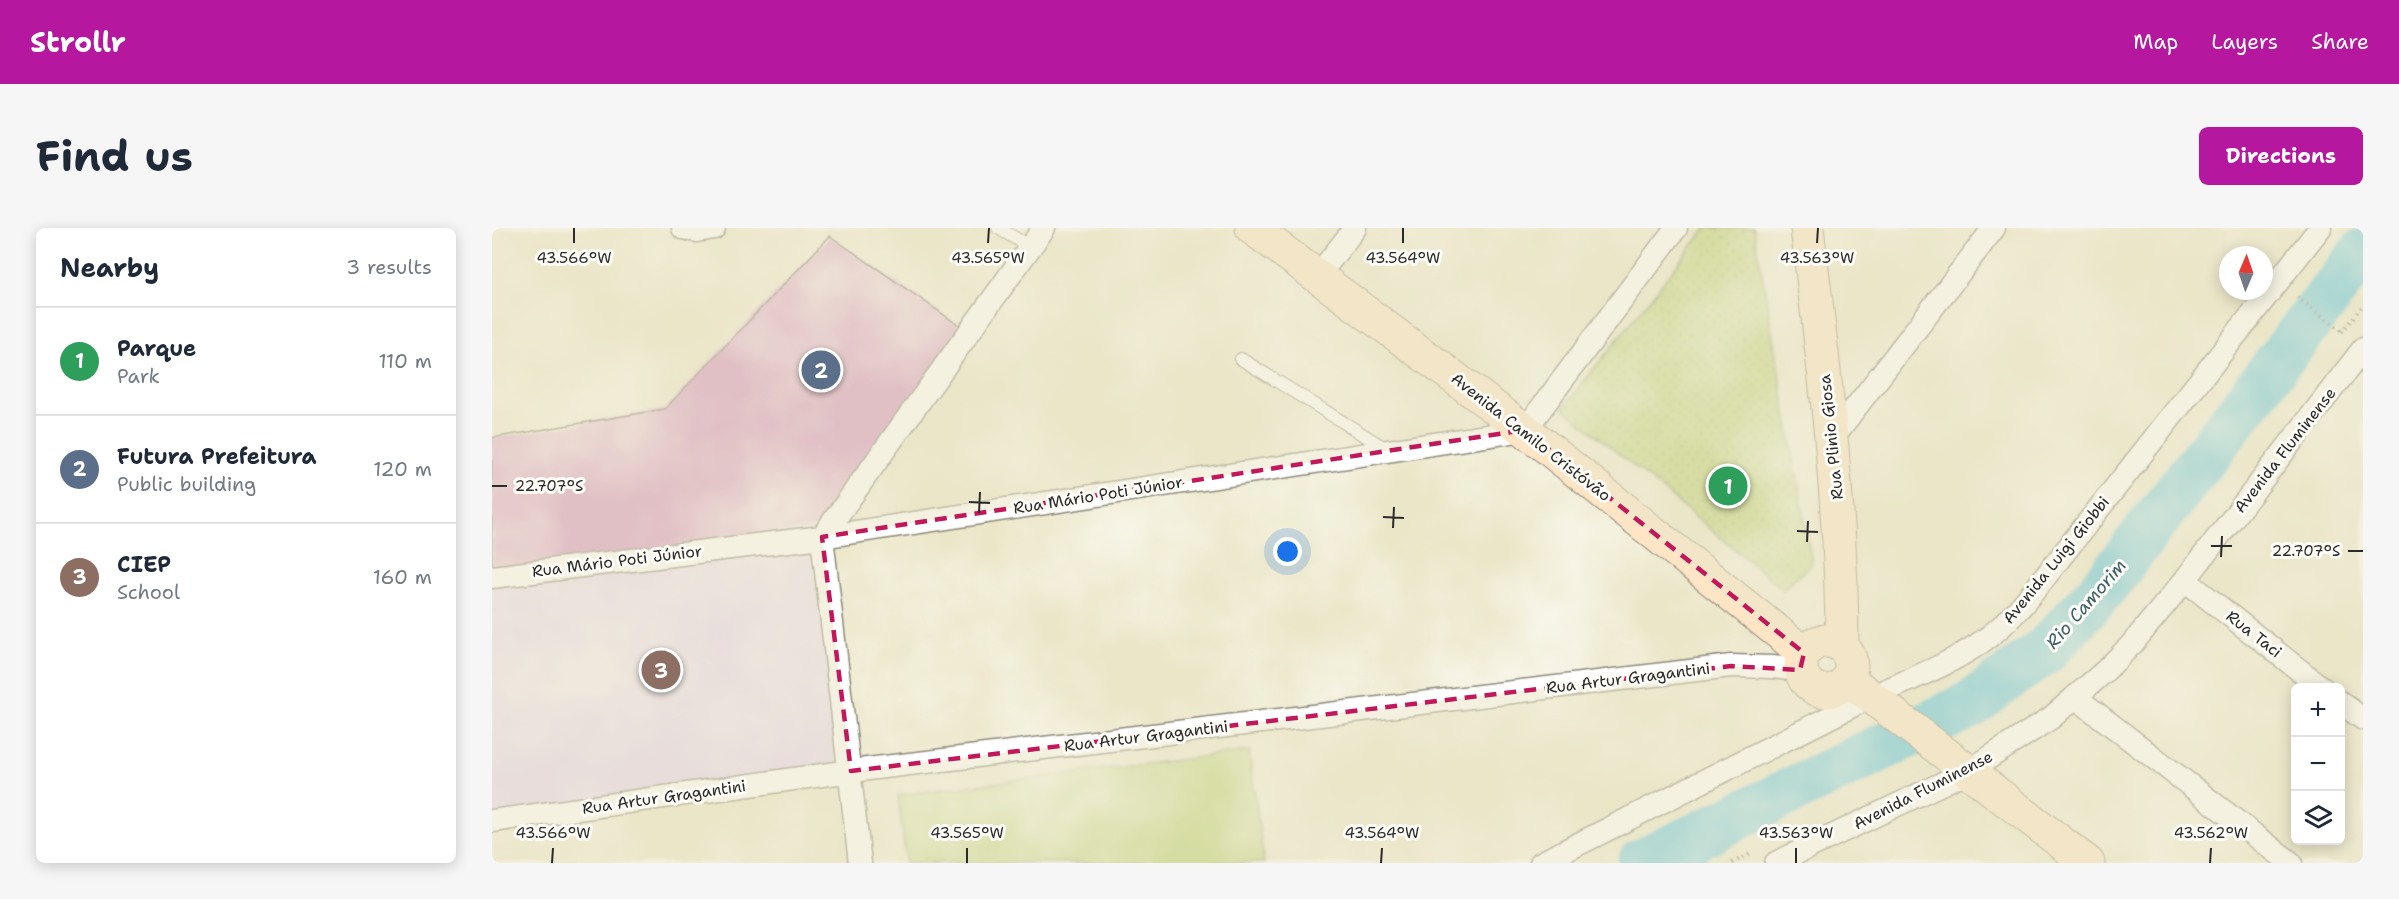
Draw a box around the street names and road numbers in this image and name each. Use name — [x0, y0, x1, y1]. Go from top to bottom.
street label: Avenida Camilo Cristóvão — [1447, 368, 1615, 506]
street label: Rua Plinio Giosa — [1814, 373, 1848, 501]
street label: Avenida Fluminense — [2229, 383, 2341, 517]
street label: Rua Mário Poti Júnior — [1012, 471, 1184, 519]
street label: Avenida Luigi Giobbi — [1998, 492, 2114, 628]
street label: Rua Mário Poti Júnior — [531, 540, 703, 582]
street label: Rua Taci — [2222, 606, 2286, 662]
street label: Rua Artur Gragantini — [1545, 658, 1711, 698]
street label: Rua Artur Gragantini — [1063, 716, 1229, 756]
street label: Avenida Fluminense — [1850, 746, 1996, 834]
street label: Rua Artur Gragantini — [581, 775, 747, 819]

